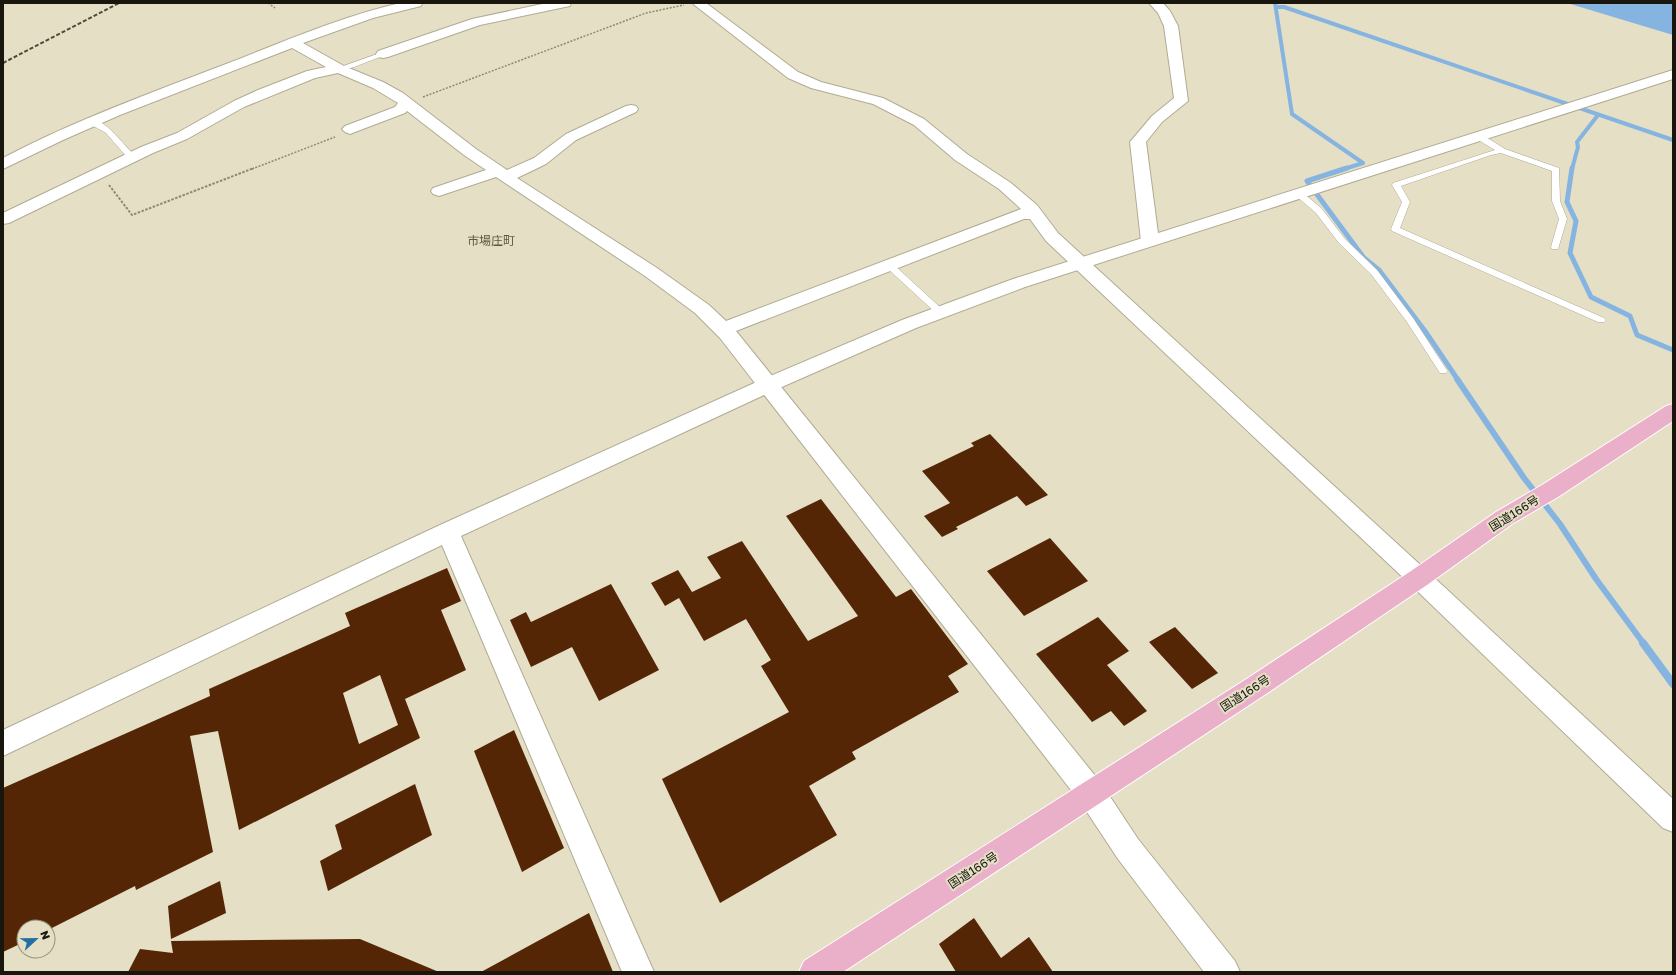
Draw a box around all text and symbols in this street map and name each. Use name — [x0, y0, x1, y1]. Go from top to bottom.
district label: 市場庄町 — [467, 233, 515, 248]
street label: 国道166号 — [1486, 492, 1542, 534]
street label: 国道166号 — [1217, 671, 1273, 715]
street label: 国道166号 — [945, 848, 1001, 892]
north arrow — [16, 919, 56, 959]
text: N — [38, 929, 53, 941]

